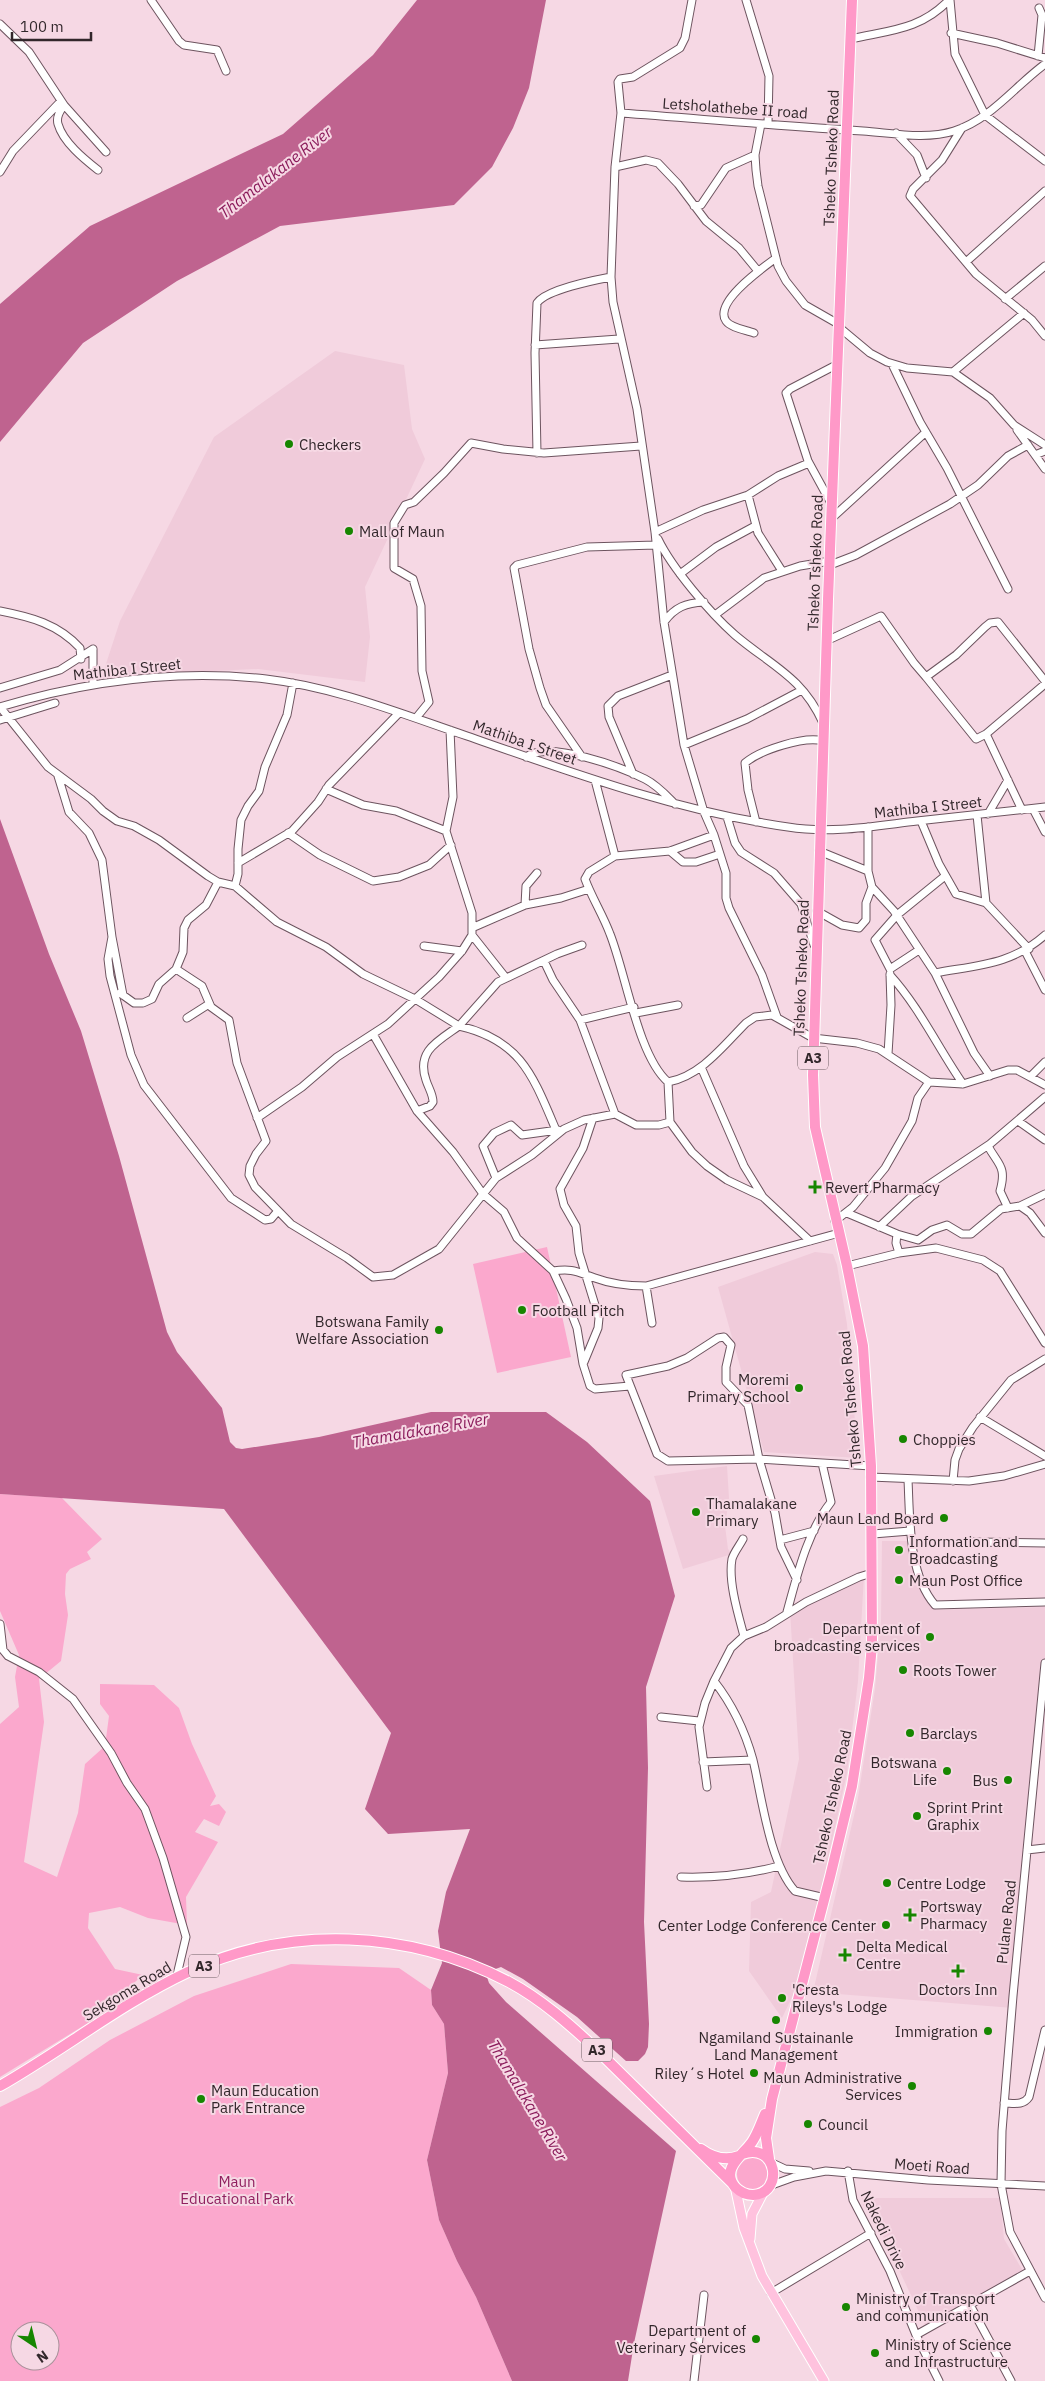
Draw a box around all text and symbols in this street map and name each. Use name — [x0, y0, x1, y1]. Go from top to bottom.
scale bar — [12, 10, 91, 42]
text: 100 m — [20, 17, 64, 36]
street label: Tsheko Tsheko Road — [819, 89, 843, 227]
street label: Letsholathebe II road — [662, 93, 808, 123]
water label: Thamalakane River — [215, 121, 336, 222]
place label: Checkers — [299, 435, 361, 454]
marker: Checkers — [283, 438, 295, 450]
street label: Tsheko Tsheko Road — [803, 494, 827, 632]
place label: Mall of Maun — [359, 522, 445, 541]
marker: Mall of Maun — [343, 525, 355, 537]
street label: Mathiba I Street — [72, 654, 182, 684]
street label: Mathiba I Street — [471, 715, 579, 769]
street label: Mathiba I Street — [873, 792, 983, 822]
street label: Tsheko Tsheko Road — [789, 899, 813, 1037]
road number: A3 — [798, 1046, 828, 1070]
place label: Revert Pharmacy — [825, 1178, 940, 1197]
marker: Revert Pharmacy — [809, 1181, 821, 1193]
place label: Football Pitch — [532, 1301, 625, 1320]
marker: Football Pitch — [516, 1304, 528, 1316]
place label: Botswana Family Welfare Association — [296, 1312, 430, 1348]
marker: Botswana Family Welfare Association — [433, 1324, 445, 1336]
street label: Tsheko Tsheko Road — [835, 1330, 865, 1468]
place label: Moremi Primary School — [687, 1370, 789, 1406]
marker: Moremi Primary School — [793, 1382, 805, 1394]
water label: Thamalakane River — [350, 1408, 491, 1452]
place label: Choppies — [913, 1430, 976, 1449]
marker: Choppies — [897, 1433, 909, 1445]
place label: Thamalakane Primary — [706, 1494, 797, 1530]
marker: Thamalakane Primary — [690, 1506, 702, 1518]
place label: Maun Land Board — [817, 1509, 934, 1528]
marker: Maun Land Board — [938, 1512, 950, 1524]
place label: Information and Broadcasting — [909, 1532, 1018, 1568]
marker: Information and Broadcasting — [893, 1544, 905, 1556]
place label: Maun Post Office — [909, 1571, 1023, 1590]
marker: Maun Post Office — [893, 1574, 905, 1586]
place label: Department of broadcasting services — [774, 1619, 920, 1655]
marker: Department of broadcasting services — [924, 1631, 936, 1643]
place label: Roots Tower — [913, 1661, 997, 1680]
marker: Roots Tower — [897, 1664, 909, 1676]
place label: Barclays — [920, 1724, 978, 1743]
marker: Barclays — [904, 1727, 916, 1739]
street label: Tsheko Tsheko Road — [808, 1728, 856, 1866]
place label: Botswana Life — [870, 1753, 937, 1789]
marker: Botswana Life — [941, 1765, 953, 1777]
place label: Bus — [972, 1771, 998, 1790]
marker: Bus — [1002, 1774, 1014, 1786]
place label: Sprint Print Graphix — [927, 1798, 1003, 1834]
marker: Sprint Print Graphix — [911, 1810, 923, 1822]
place label: Centre Lodge — [897, 1874, 986, 1893]
marker: Centre Lodge — [881, 1877, 893, 1889]
street label: Pulane Road — [992, 1879, 1020, 1965]
place label: Portsway Pharmacy — [920, 1897, 988, 1933]
marker: Portsway Pharmacy — [904, 1909, 916, 1921]
place label: Center Lodge Conference Center — [658, 1916, 876, 1935]
marker: Center Lodge Conference Center — [880, 1919, 892, 1931]
place label: Delta Medical Centre — [856, 1937, 948, 1973]
marker: Delta Medical Centre — [838, 1948, 852, 1962]
road number: A3 — [189, 1954, 219, 1978]
street label: Sekgoma Road — [79, 1957, 175, 2025]
marker: Doctors Inn — [951, 1964, 965, 1978]
place label: 'Cresta Rileys's Lodge — [792, 1980, 887, 2016]
place label: Doctors Inn — [918, 1980, 998, 1999]
marker: 'Cresta Rileys's Lodge — [776, 1992, 788, 2004]
marker: Ngamiland Sustainanle Land Management — [770, 2014, 782, 2026]
place label: Immigration — [895, 2022, 978, 2041]
marker: Immigration — [982, 2025, 994, 2037]
place label: Ngamiland Sustainanle Land Management — [698, 2028, 854, 2064]
water label: Thamalakane River — [484, 2036, 573, 2165]
road number: A3 — [582, 2038, 612, 2062]
place label: Riley´s Hotel — [655, 2064, 744, 2083]
marker: Riley´s Hotel — [748, 2067, 760, 2079]
place label: Maun Administrative Services — [763, 2068, 902, 2104]
marker: Maun Administrative Services — [906, 2080, 918, 2092]
place label: Maun Education Park Entrance — [211, 2081, 319, 2117]
marker: Maun Education Park Entrance — [195, 2093, 207, 2105]
place label: Council — [818, 2115, 868, 2134]
marker: Council — [802, 2118, 814, 2130]
street label: Moeti Road — [894, 2154, 970, 2178]
park label: Maun Educational Park — [180, 2172, 294, 2208]
street label: Nakedi Drive — [857, 2187, 911, 2273]
place label: Ministry of Transport and communication — [856, 2289, 995, 2325]
marker: Ministry of Transport and communication — [840, 2301, 852, 2313]
north arrow — [10, 2321, 60, 2371]
place label: Department of Veterinary Services — [616, 2321, 746, 2357]
marker: Department of Veterinary Services — [750, 2333, 762, 2345]
place label: Ministry of Science and Infrastructure — [885, 2335, 1012, 2371]
text: N — [33, 2346, 52, 2367]
marker: Ministry of Science and Infrastructure — [869, 2347, 881, 2359]

